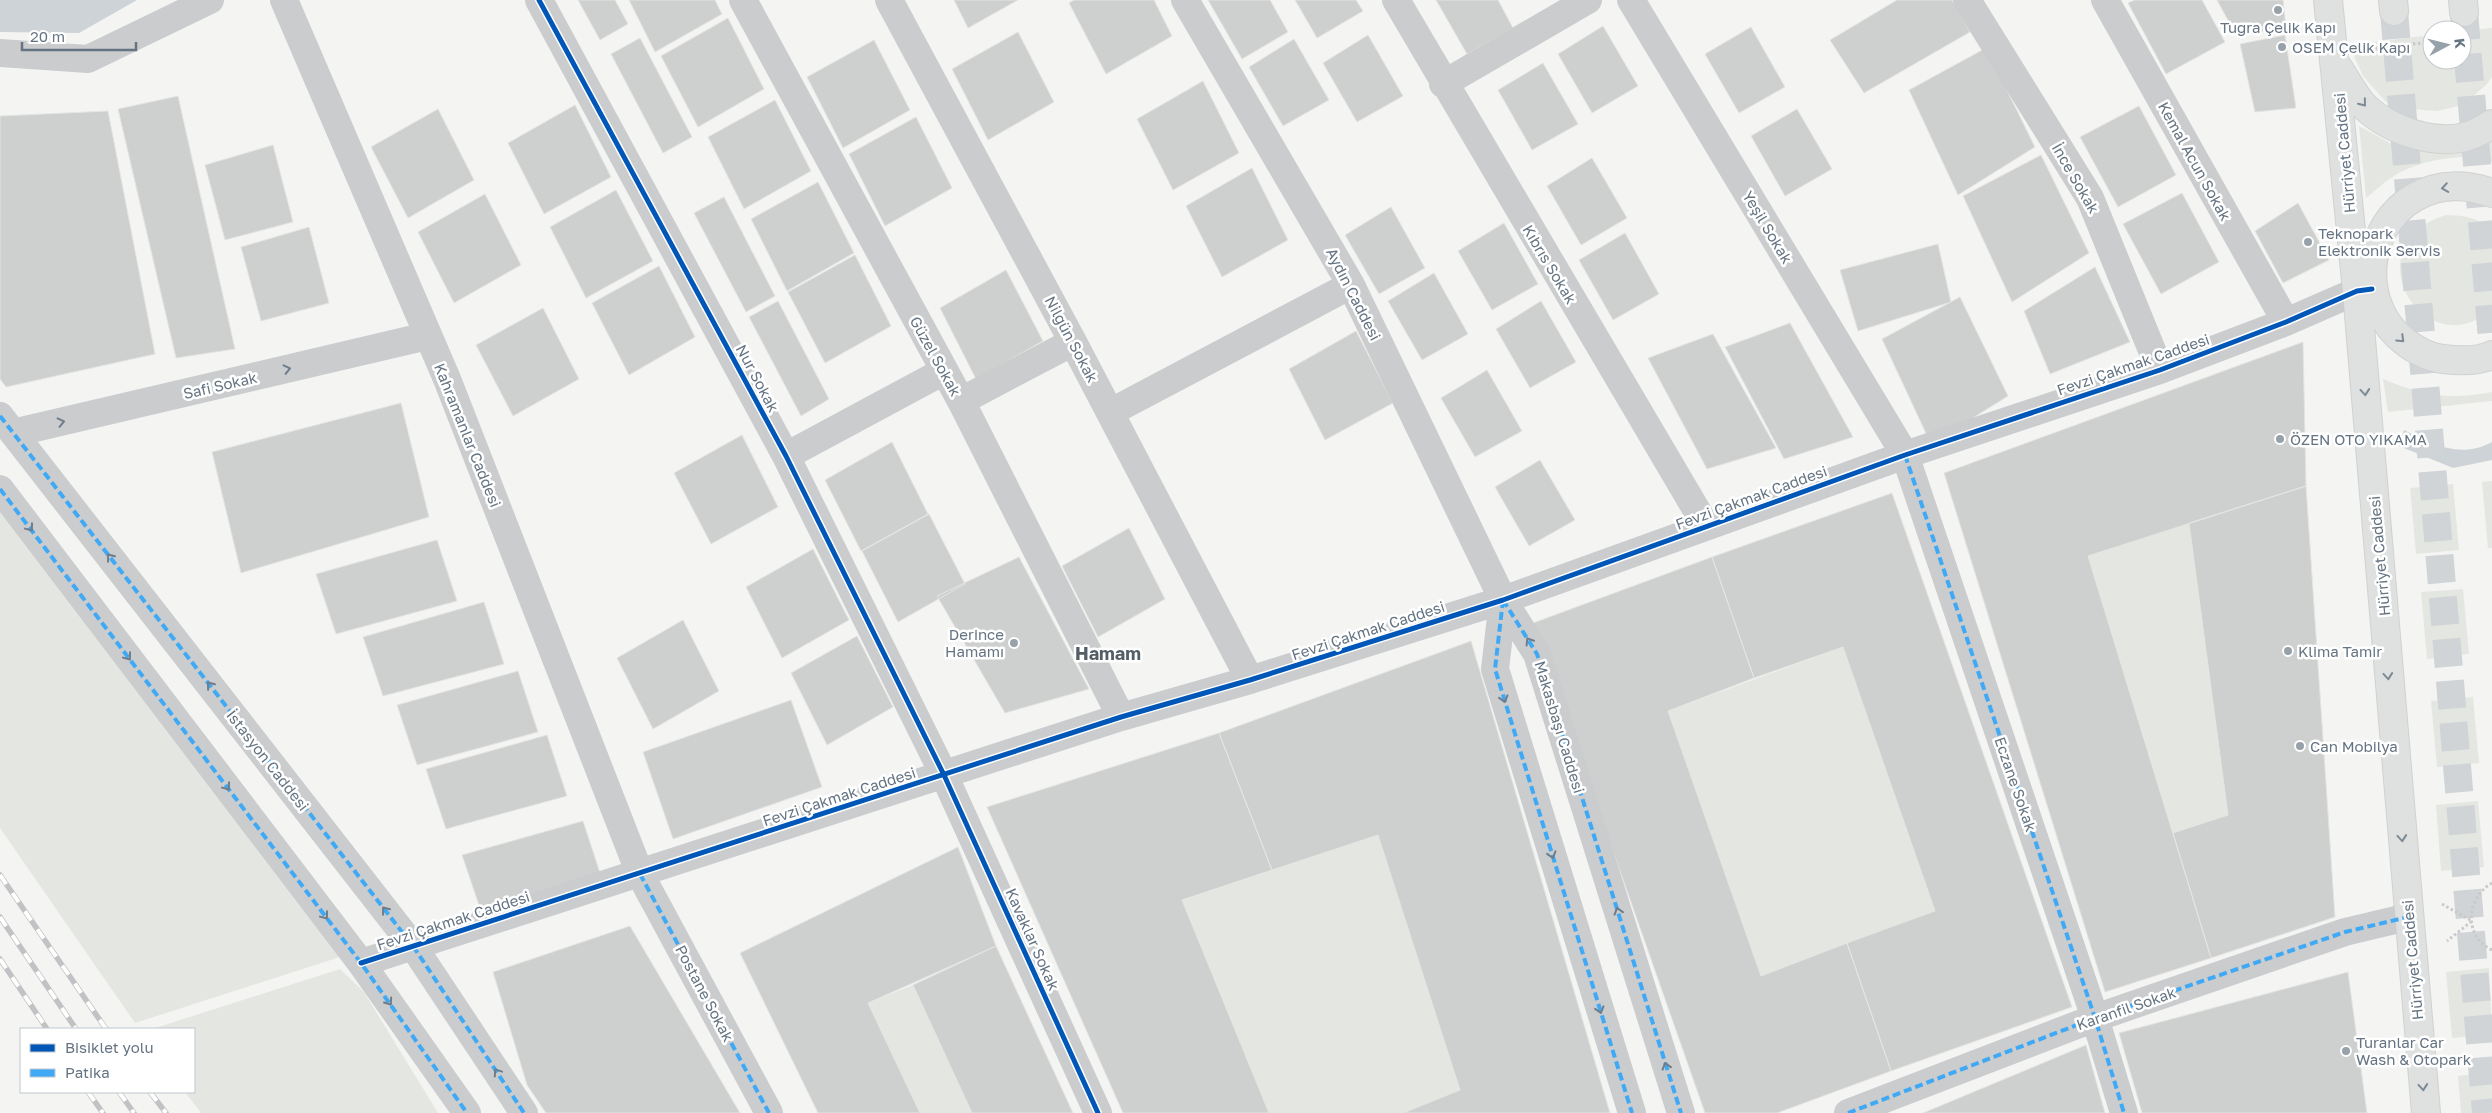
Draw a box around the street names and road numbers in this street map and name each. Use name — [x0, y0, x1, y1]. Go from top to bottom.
street label: Hürriyet Caddesi — [2330, 92, 2358, 214]
street label: Kemal Acun Sokak — [2155, 98, 2235, 224]
street label: İnce Sokak — [2049, 140, 2104, 217]
street label: Yeşil Sokak — [1739, 187, 1797, 267]
street label: Kıbrıs Sokak — [1519, 221, 1581, 307]
street label: Aydın Caddesi — [1323, 245, 1385, 343]
street label: Nilgün Sokak — [1042, 293, 1103, 386]
street label: Güzel Sokak — [907, 313, 966, 399]
street label: Fevzi Çakmak Caddesi — [2054, 329, 2212, 399]
street label: Nur Sokak — [733, 341, 784, 415]
street label: Kahramanlar Caddesi — [431, 360, 505, 510]
street label: Safi Sokak — [181, 368, 259, 402]
street label: Fevzi Çakmak Caddesi — [1673, 461, 1829, 533]
street label: Hürriyet Caddesi — [2365, 495, 2393, 617]
street label: Fevzi Çakmak Caddesi — [1289, 597, 1447, 663]
street label: Makasbaşı Caddesi — [1531, 659, 1589, 795]
street label: İstasyon Caddesi — [223, 706, 313, 814]
street label: Eczane Sokak — [1991, 734, 2041, 834]
street label: Fevzi Çakmak Caddesi — [760, 763, 918, 829]
street label: Kavaklar Sokak — [1002, 885, 1064, 993]
street label: Fevzi Çakmak Caddesi — [374, 887, 532, 953]
street label: Hürriyet Caddesi — [2398, 899, 2426, 1021]
street label: Postane Sokak — [672, 942, 738, 1045]
street label: Karanfil Sokak — [2074, 982, 2179, 1033]

